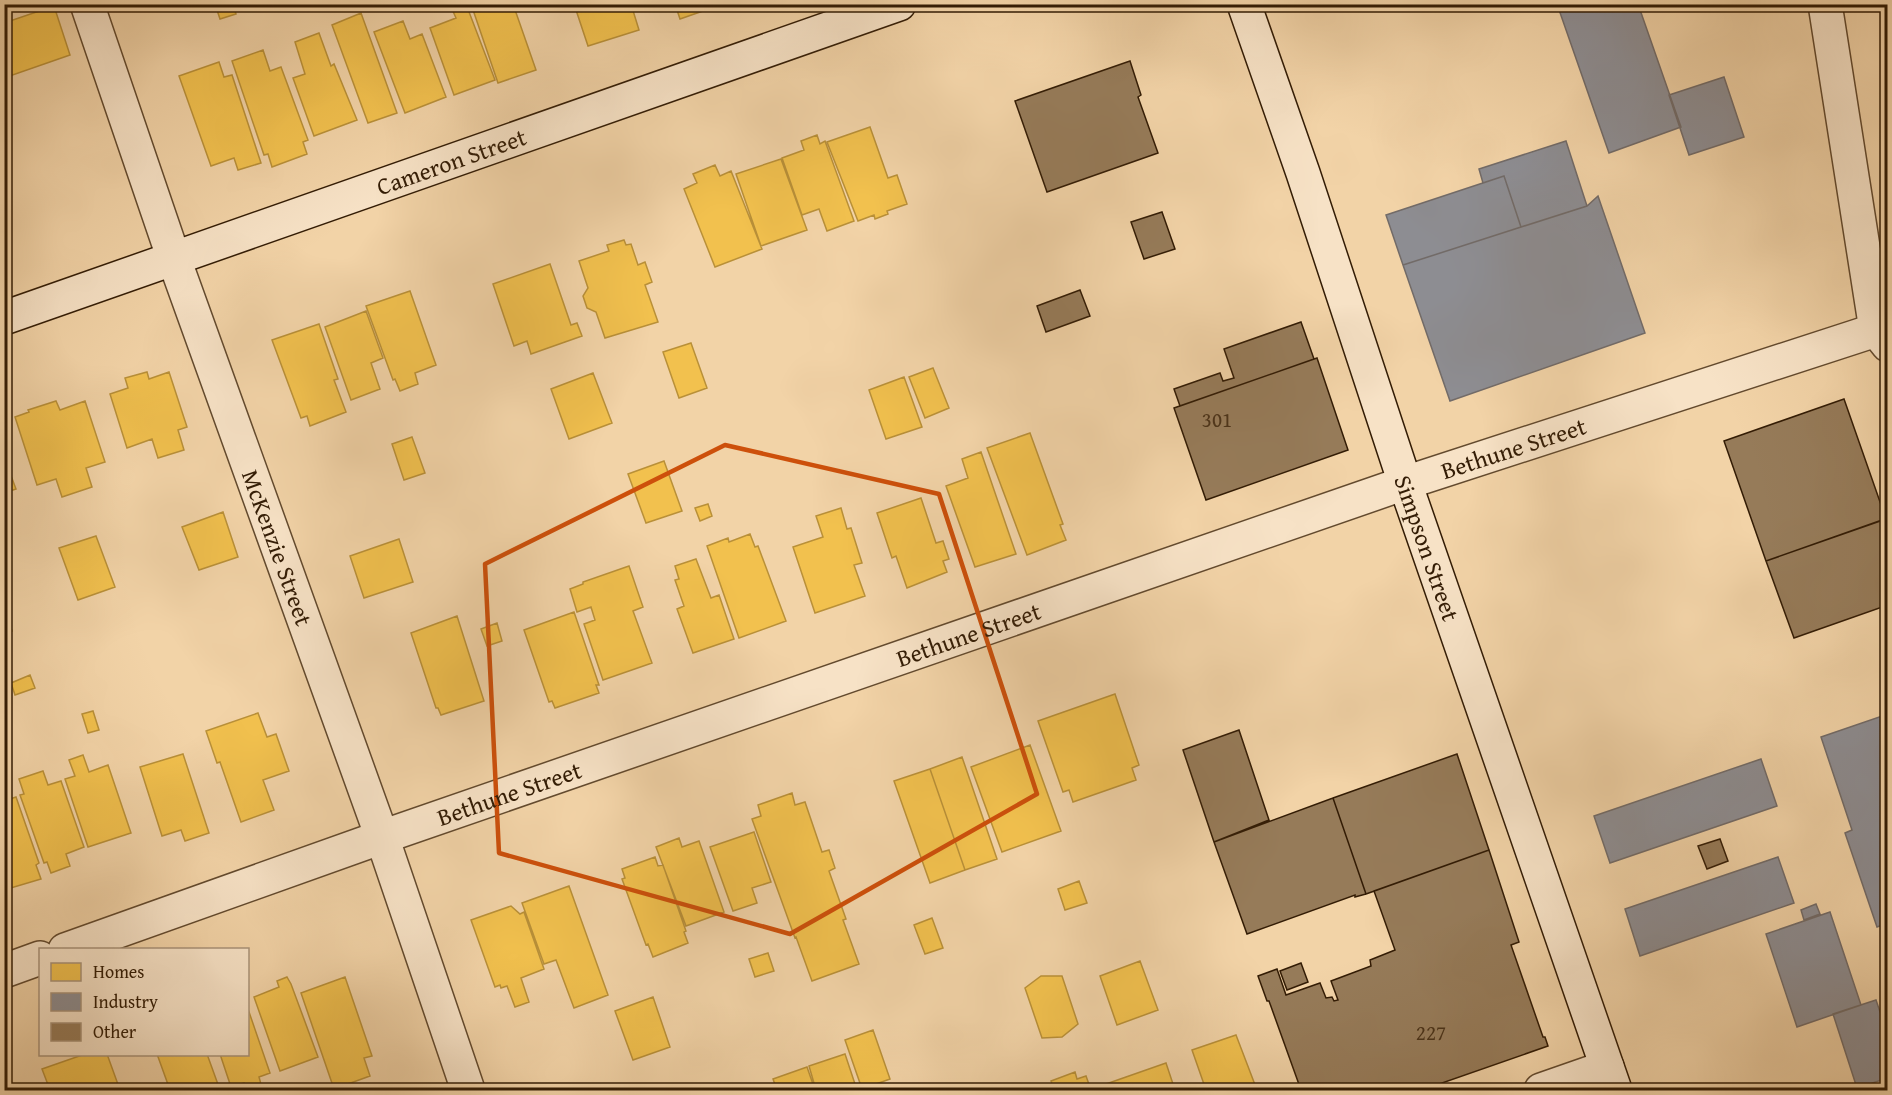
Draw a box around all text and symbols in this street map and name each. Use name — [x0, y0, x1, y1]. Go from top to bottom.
street label: Cameron Street — [372, 118, 531, 204]
house number: 301 — [1202, 404, 1232, 435]
street label: Bethune Street — [1436, 408, 1591, 488]
street label: McKenzie Street — [234, 464, 322, 631]
street label: Simpson Street — [1386, 470, 1469, 626]
street label: Bethune Street — [891, 593, 1046, 675]
street label: Bethune Street — [432, 752, 586, 834]
legend — [39, 948, 249, 1056]
text: Homes — [93, 958, 144, 985]
text: Industry — [93, 988, 158, 1015]
house number: 227 — [1416, 1017, 1446, 1048]
text: Other — [93, 1018, 137, 1045]

